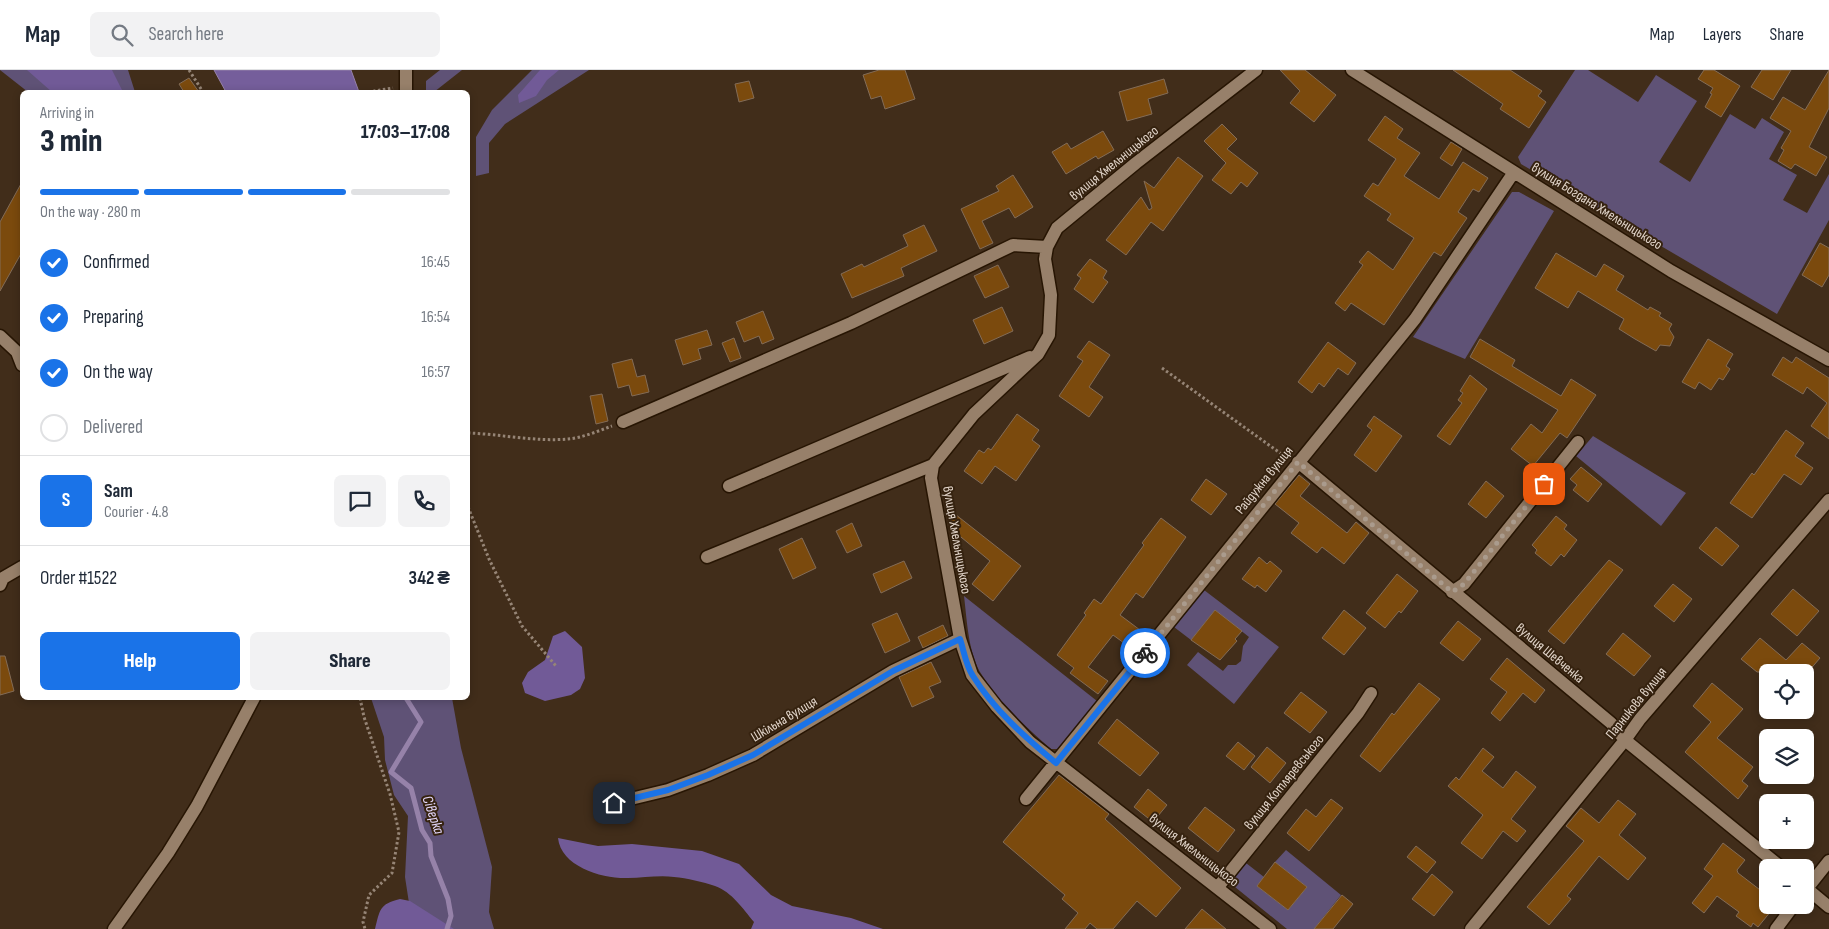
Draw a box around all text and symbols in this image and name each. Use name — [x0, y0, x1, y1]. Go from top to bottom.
search box — [90, 12, 440, 57]
text: Map — [25, 20, 60, 49]
icon: search — [108, 21, 136, 49]
text: Search here — [148, 23, 224, 46]
text: Map — [1650, 24, 1675, 45]
text: Layers — [1703, 24, 1742, 45]
text: Share — [1770, 24, 1804, 45]
text: Arriving in — [40, 104, 94, 123]
text: 17:03–17:08 — [361, 121, 450, 144]
text: 3 min — [40, 122, 102, 161]
street label: вулиця Хмельницького — [1066, 122, 1162, 204]
street label: вулиця Богдана Хмельницького — [1528, 159, 1666, 253]
text: On the way · 280 m — [40, 203, 141, 222]
icon: check — [40, 249, 68, 277]
text: Confirmed — [83, 251, 150, 274]
text: 16:45 — [421, 253, 450, 272]
icon: check — [40, 304, 68, 332]
text: Preparing — [83, 306, 144, 329]
text: 16:54 — [421, 308, 450, 327]
icon: check — [40, 359, 68, 387]
text: On the way — [83, 361, 153, 384]
text: 16:57 — [422, 363, 450, 382]
text: Delivered — [83, 416, 143, 439]
street label: Райдужна вулиця — [1231, 443, 1297, 517]
pin — [1523, 463, 1565, 505]
icon: bag — [1530, 470, 1558, 498]
button: chat — [334, 475, 386, 527]
button: phone — [398, 475, 450, 527]
text: Sam — [104, 480, 133, 503]
street label: вулиця Хмельницького — [939, 485, 975, 595]
text: S — [62, 489, 70, 512]
text: Courier · 4.8 — [104, 503, 168, 522]
text: Order #1522 — [40, 567, 117, 590]
text: 342 ₴ — [409, 567, 450, 590]
street label: вулиця Шевченка — [1512, 619, 1588, 687]
courier — [1120, 628, 1170, 678]
button: Help — [40, 632, 240, 690]
button: Share — [250, 632, 450, 690]
icon: bike — [1131, 639, 1159, 667]
street label: Парникова вулиця — [1602, 664, 1670, 742]
map controls — [1759, 664, 1814, 914]
button: locate — [1759, 664, 1814, 719]
street label: Шкільна вулиця — [748, 693, 820, 745]
button: layers — [1759, 729, 1814, 784]
street label: вулиця Котляревського — [1241, 731, 1328, 833]
pin — [593, 782, 635, 824]
icon: home — [600, 789, 628, 817]
water label: Сіверка — [418, 793, 448, 837]
button: + — [1759, 794, 1814, 849]
street label: вулиця Хмельницького — [1146, 810, 1242, 890]
button: − — [1759, 859, 1814, 914]

